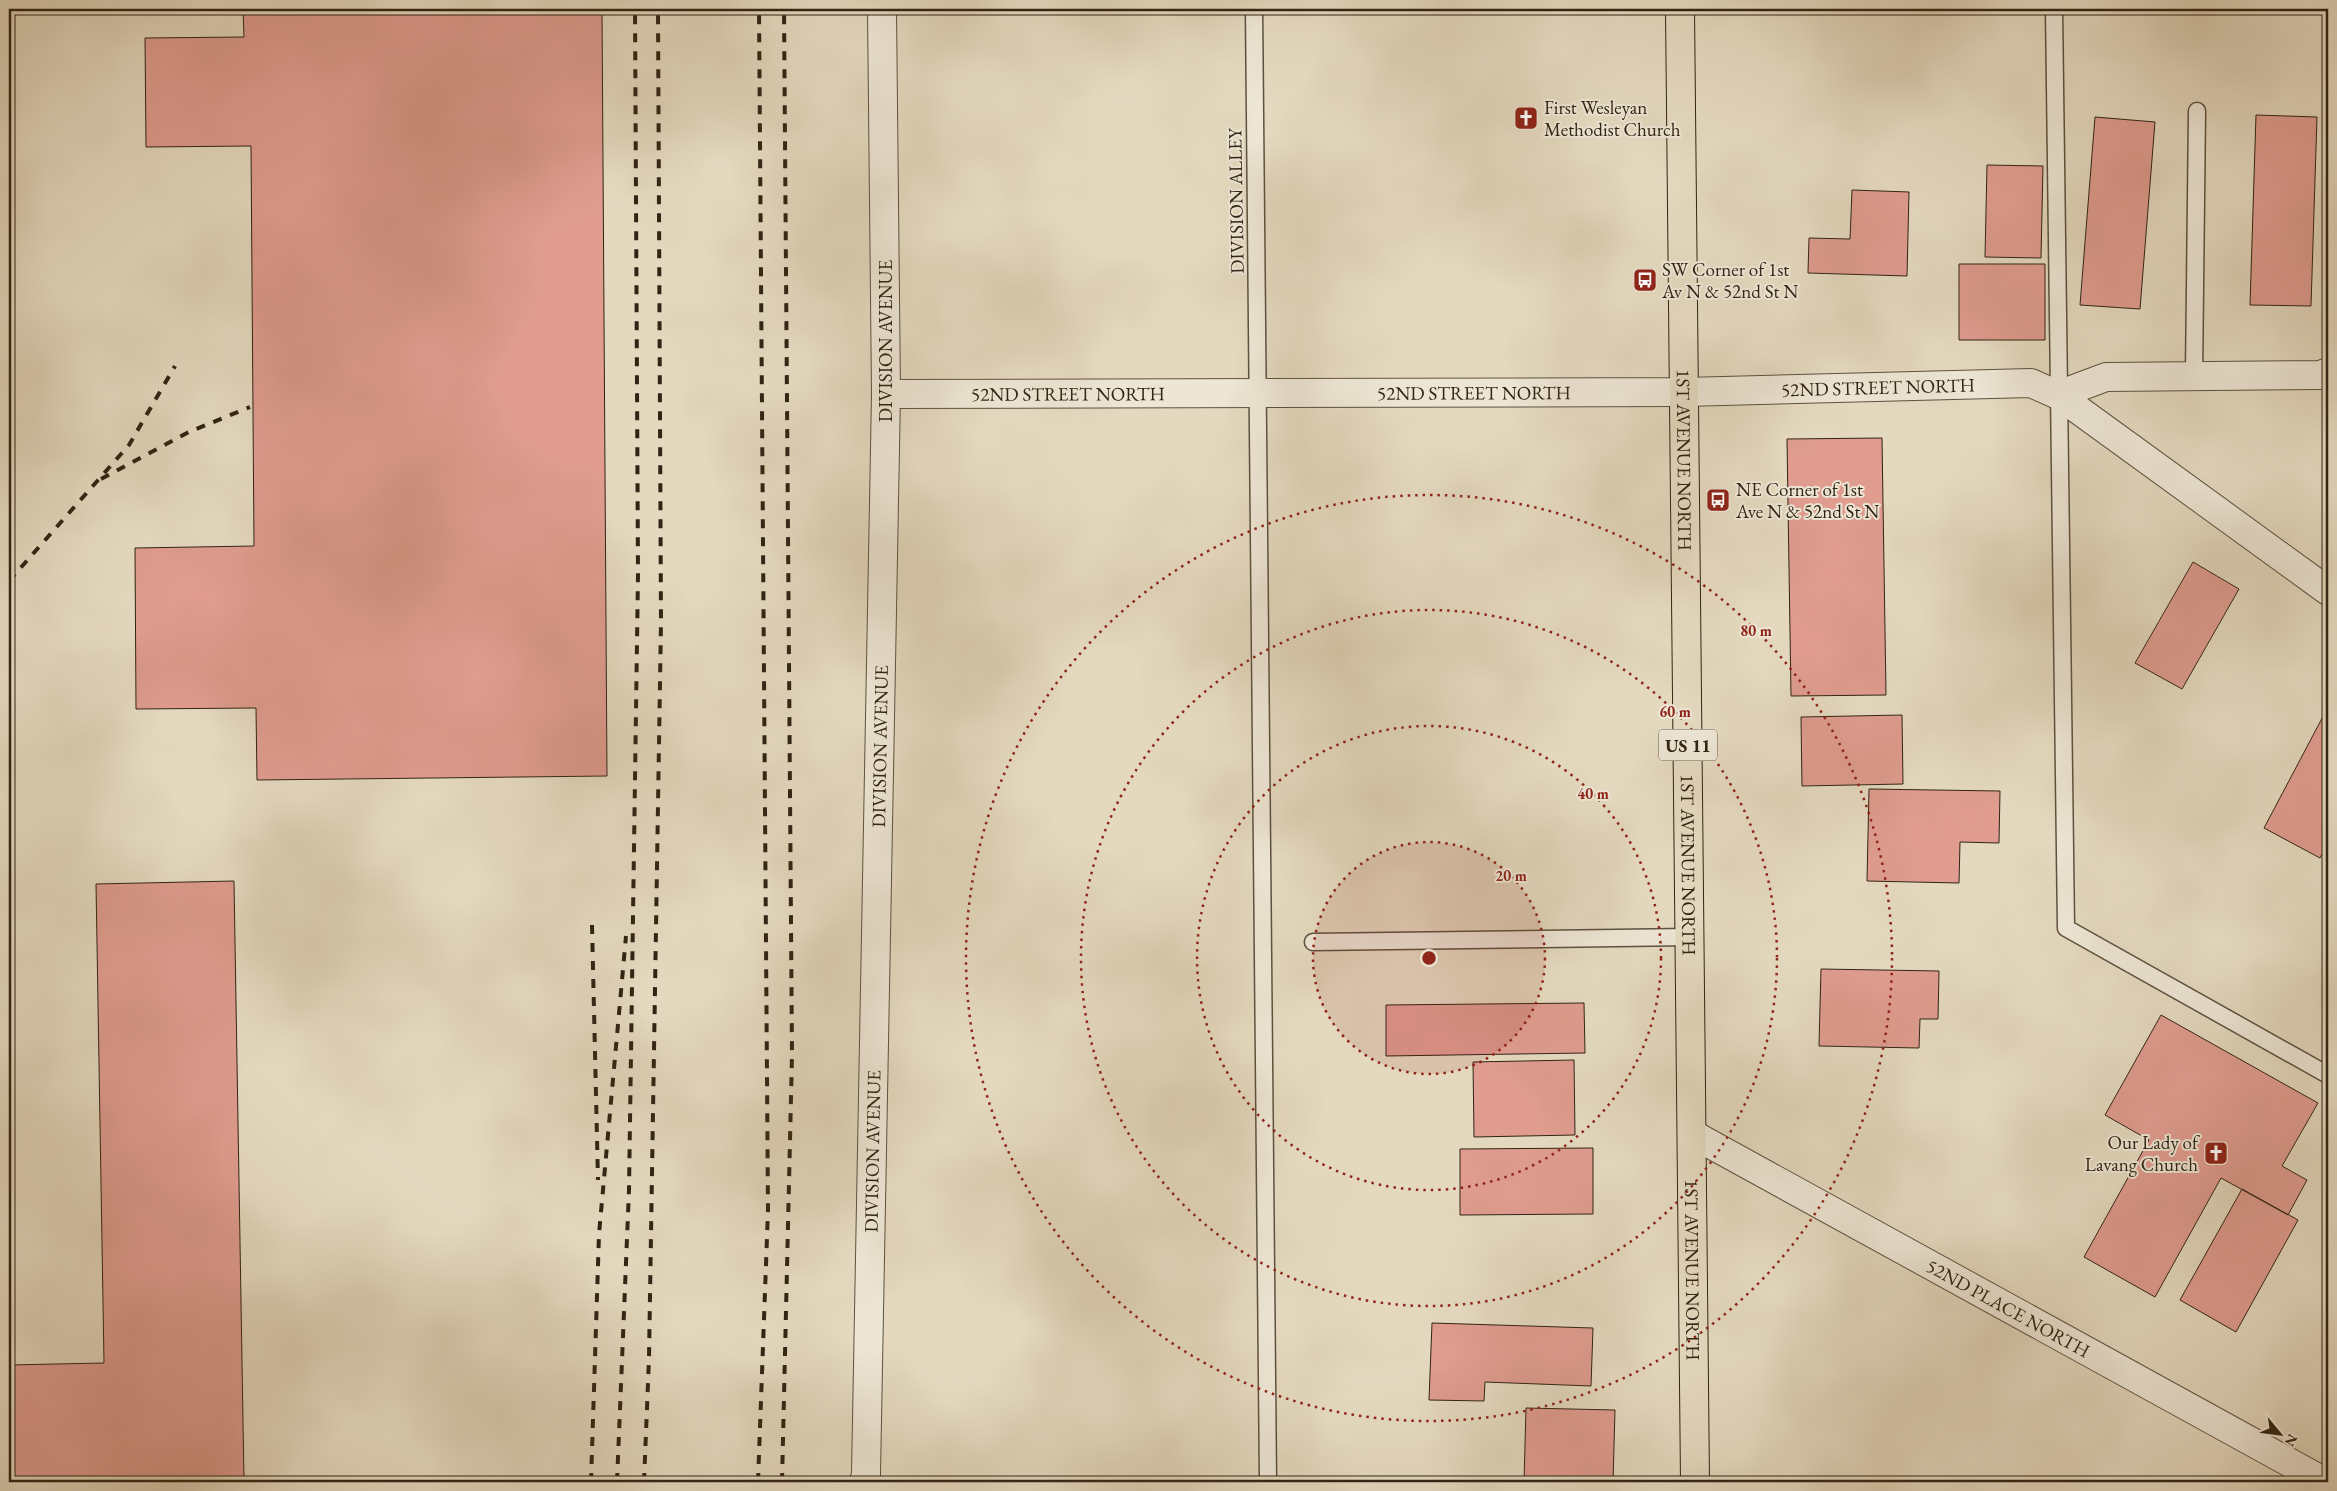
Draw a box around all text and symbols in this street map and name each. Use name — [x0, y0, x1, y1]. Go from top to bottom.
place label: First Wesleyan Methodist Church — [1544, 95, 1681, 142]
church icon: First Wesleyan Methodist Church — [1513, 105, 1539, 131]
street label: DIVISION ALLEY — [1222, 127, 1250, 274]
place label: SW Corner of 1st Av N & 52nd St N — [1661, 257, 1798, 304]
street label: DIVISION AVENUE — [873, 260, 898, 422]
bus stop icon: SW Corner of 1st Av N & 52nd St N — [1632, 267, 1658, 293]
street label: 1ST AVENUE NORTH — [1671, 369, 1698, 551]
street label: 52ND STREET NORTH — [1781, 372, 1975, 402]
street label: 52ND STREET NORTH — [1377, 380, 1571, 405]
street label: 52ND STREET NORTH — [971, 381, 1165, 406]
place label: NE Corner of 1st Ave N & 52nd St N — [1735, 477, 1879, 524]
bus stop icon: NE Corner of 1st Ave N & 52nd St N — [1705, 487, 1731, 513]
text: 80 m — [1740, 621, 1772, 640]
street label: DIVISION AVENUE — [865, 665, 893, 828]
text: 60 m — [1659, 702, 1691, 721]
road number: US 11 — [1659, 730, 1717, 760]
street label: 1ST AVENUE NORTH — [1675, 774, 1702, 956]
text: 40 m — [1577, 784, 1609, 803]
text: 20 m — [1495, 866, 1527, 885]
centre of rings — [1420, 949, 1438, 967]
street label: DIVISION AVENUE — [858, 1070, 886, 1233]
place label: Our Lady of Lavang Church — [2085, 1130, 2200, 1177]
church icon: Our Lady of Lavang Church — [2203, 1140, 2229, 1166]
street label: 1ST AVENUE NORTH — [1679, 1179, 1706, 1361]
street label: 52ND PLACE NORTH — [1922, 1253, 2095, 1363]
north arrow — [2254, 1408, 2304, 1458]
text: N — [2280, 1431, 2302, 1450]

